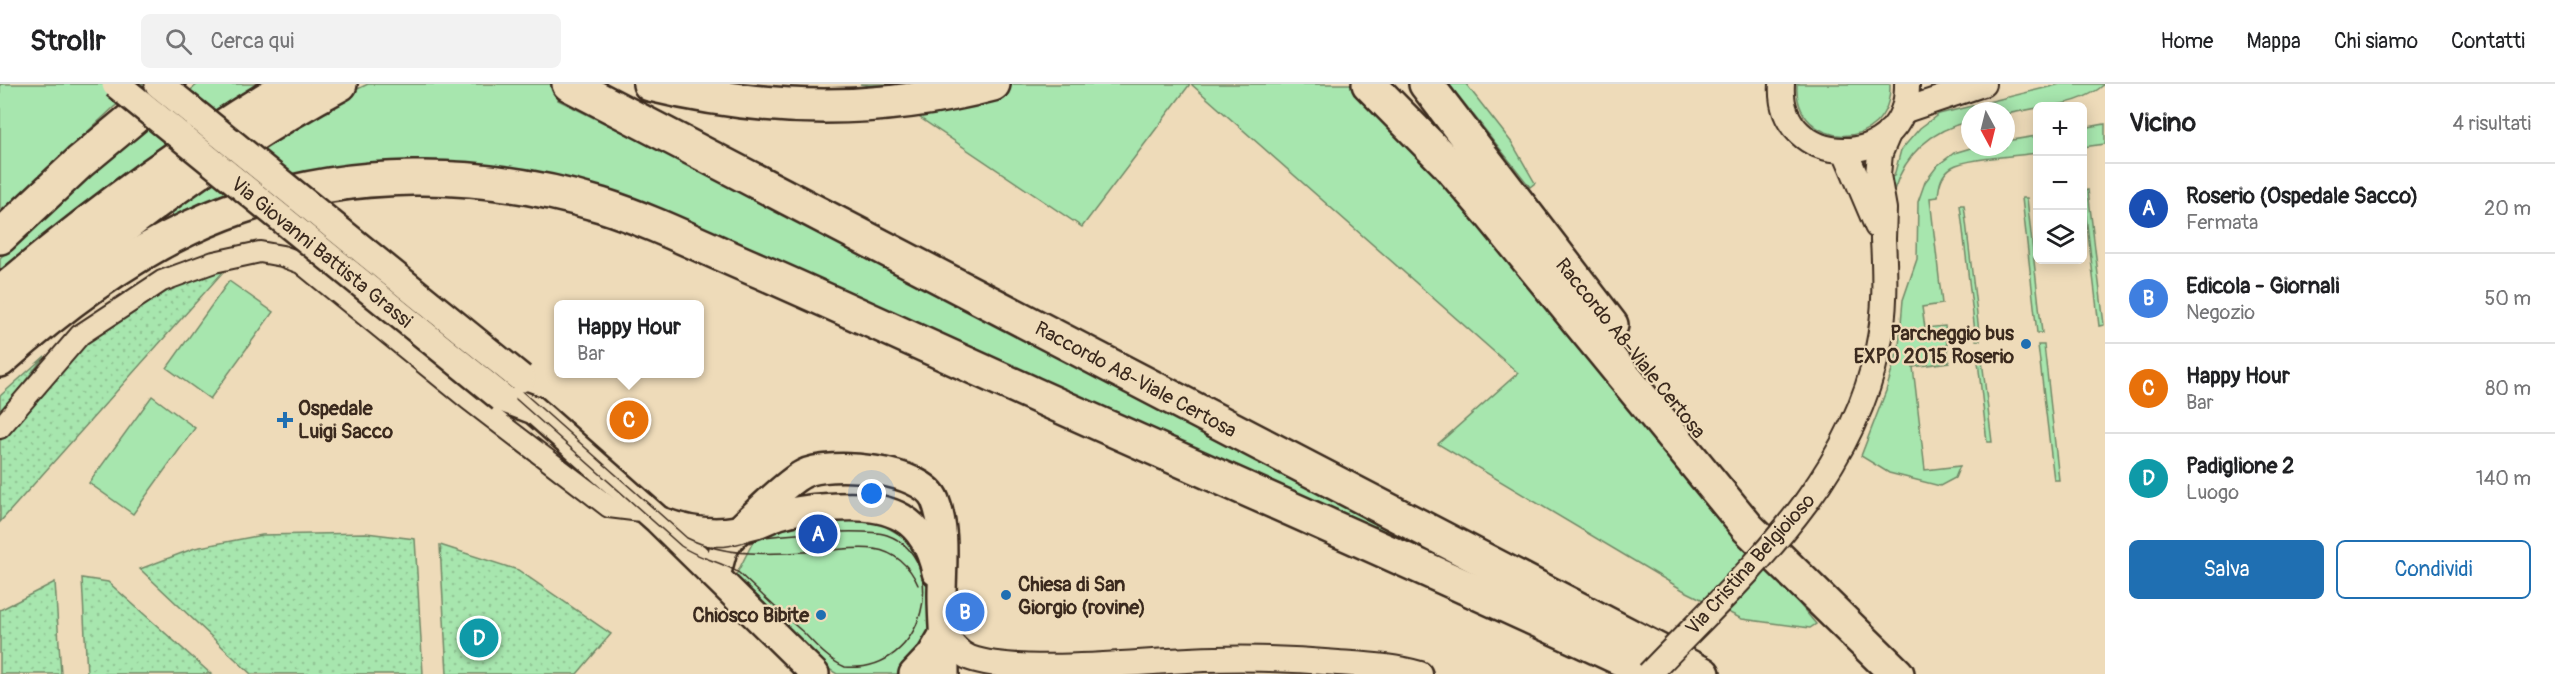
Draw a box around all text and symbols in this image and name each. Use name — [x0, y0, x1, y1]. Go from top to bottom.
search box — [141, 14, 561, 68]
text: Strollr — [30, 24, 105, 59]
icon: search — [162, 25, 195, 58]
text: Cerca qui — [210, 27, 294, 55]
text: Home — [2160, 28, 2213, 55]
text: Mappa — [2246, 28, 2301, 55]
text: Chi siamo — [2334, 28, 2418, 55]
text: Contatti — [2451, 28, 2525, 55]
north arrow — [1961, 102, 2015, 156]
map controls — [2033, 102, 2087, 264]
button: + — [2033, 102, 2087, 156]
text: Vicino — [2129, 107, 2196, 139]
text: 4 risultati — [2453, 111, 2531, 136]
button: − — [2033, 156, 2087, 210]
street label: Via Giovanni Battista Grassi — [226, 171, 418, 333]
text: Roserio (Ospedale Sacco) — [2186, 182, 2418, 210]
text: A — [2142, 196, 2155, 221]
text: 20 m — [2484, 196, 2531, 221]
button: layers — [2033, 210, 2087, 264]
text: Fermata — [2186, 210, 2258, 235]
street label: Raccordo A8-Viale Certosa — [1550, 253, 1711, 444]
text: Edicola - Giornali — [2186, 272, 2340, 300]
text: B — [2143, 286, 2154, 311]
text: 50 m — [2484, 286, 2531, 311]
popup — [554, 300, 704, 378]
text: Negozio — [2186, 300, 2255, 325]
text: Happy Hour — [577, 313, 681, 341]
street label: Raccordo A8-Viale Certosa — [1031, 316, 1241, 443]
place label: Parcheggio bus EXPO 2015 Roserio — [1854, 321, 2014, 369]
marker: Parcheggio bus EXPO 2015 Roserio — [2019, 337, 2033, 351]
text: Bar — [577, 341, 605, 366]
text: Happy Hour — [2186, 362, 2290, 390]
text: C — [2142, 376, 2155, 401]
text: 80 m — [2485, 376, 2531, 401]
text: Bar — [2186, 390, 2214, 415]
place label: Ospedale Luigi Sacco — [298, 396, 393, 444]
pin: C — [610, 398, 648, 442]
marker: Ospedale Luigi Sacco — [276, 411, 294, 429]
text: Padiglione 2 — [2186, 452, 2294, 480]
text: D — [2142, 466, 2155, 491]
text: 140 m — [2476, 466, 2531, 491]
your location — [857, 479, 886, 508]
text: Luogo — [2186, 480, 2239, 505]
street label: Via Cristina Belgioioso — [1680, 488, 1821, 640]
pin: A — [798, 512, 838, 556]
button: Salva — [2129, 540, 2324, 599]
button: Condividi — [2336, 540, 2531, 599]
place label: Chiesa di San Giorgio (rovine) — [1018, 572, 1146, 620]
marker: Chiesa di San Giorgio (rovine) — [999, 588, 1013, 602]
pin: B — [946, 590, 984, 634]
place label: Chiosco Bibite — [692, 603, 810, 628]
marker: Chiosco Bibite — [814, 608, 828, 622]
pin: D — [460, 616, 498, 660]

